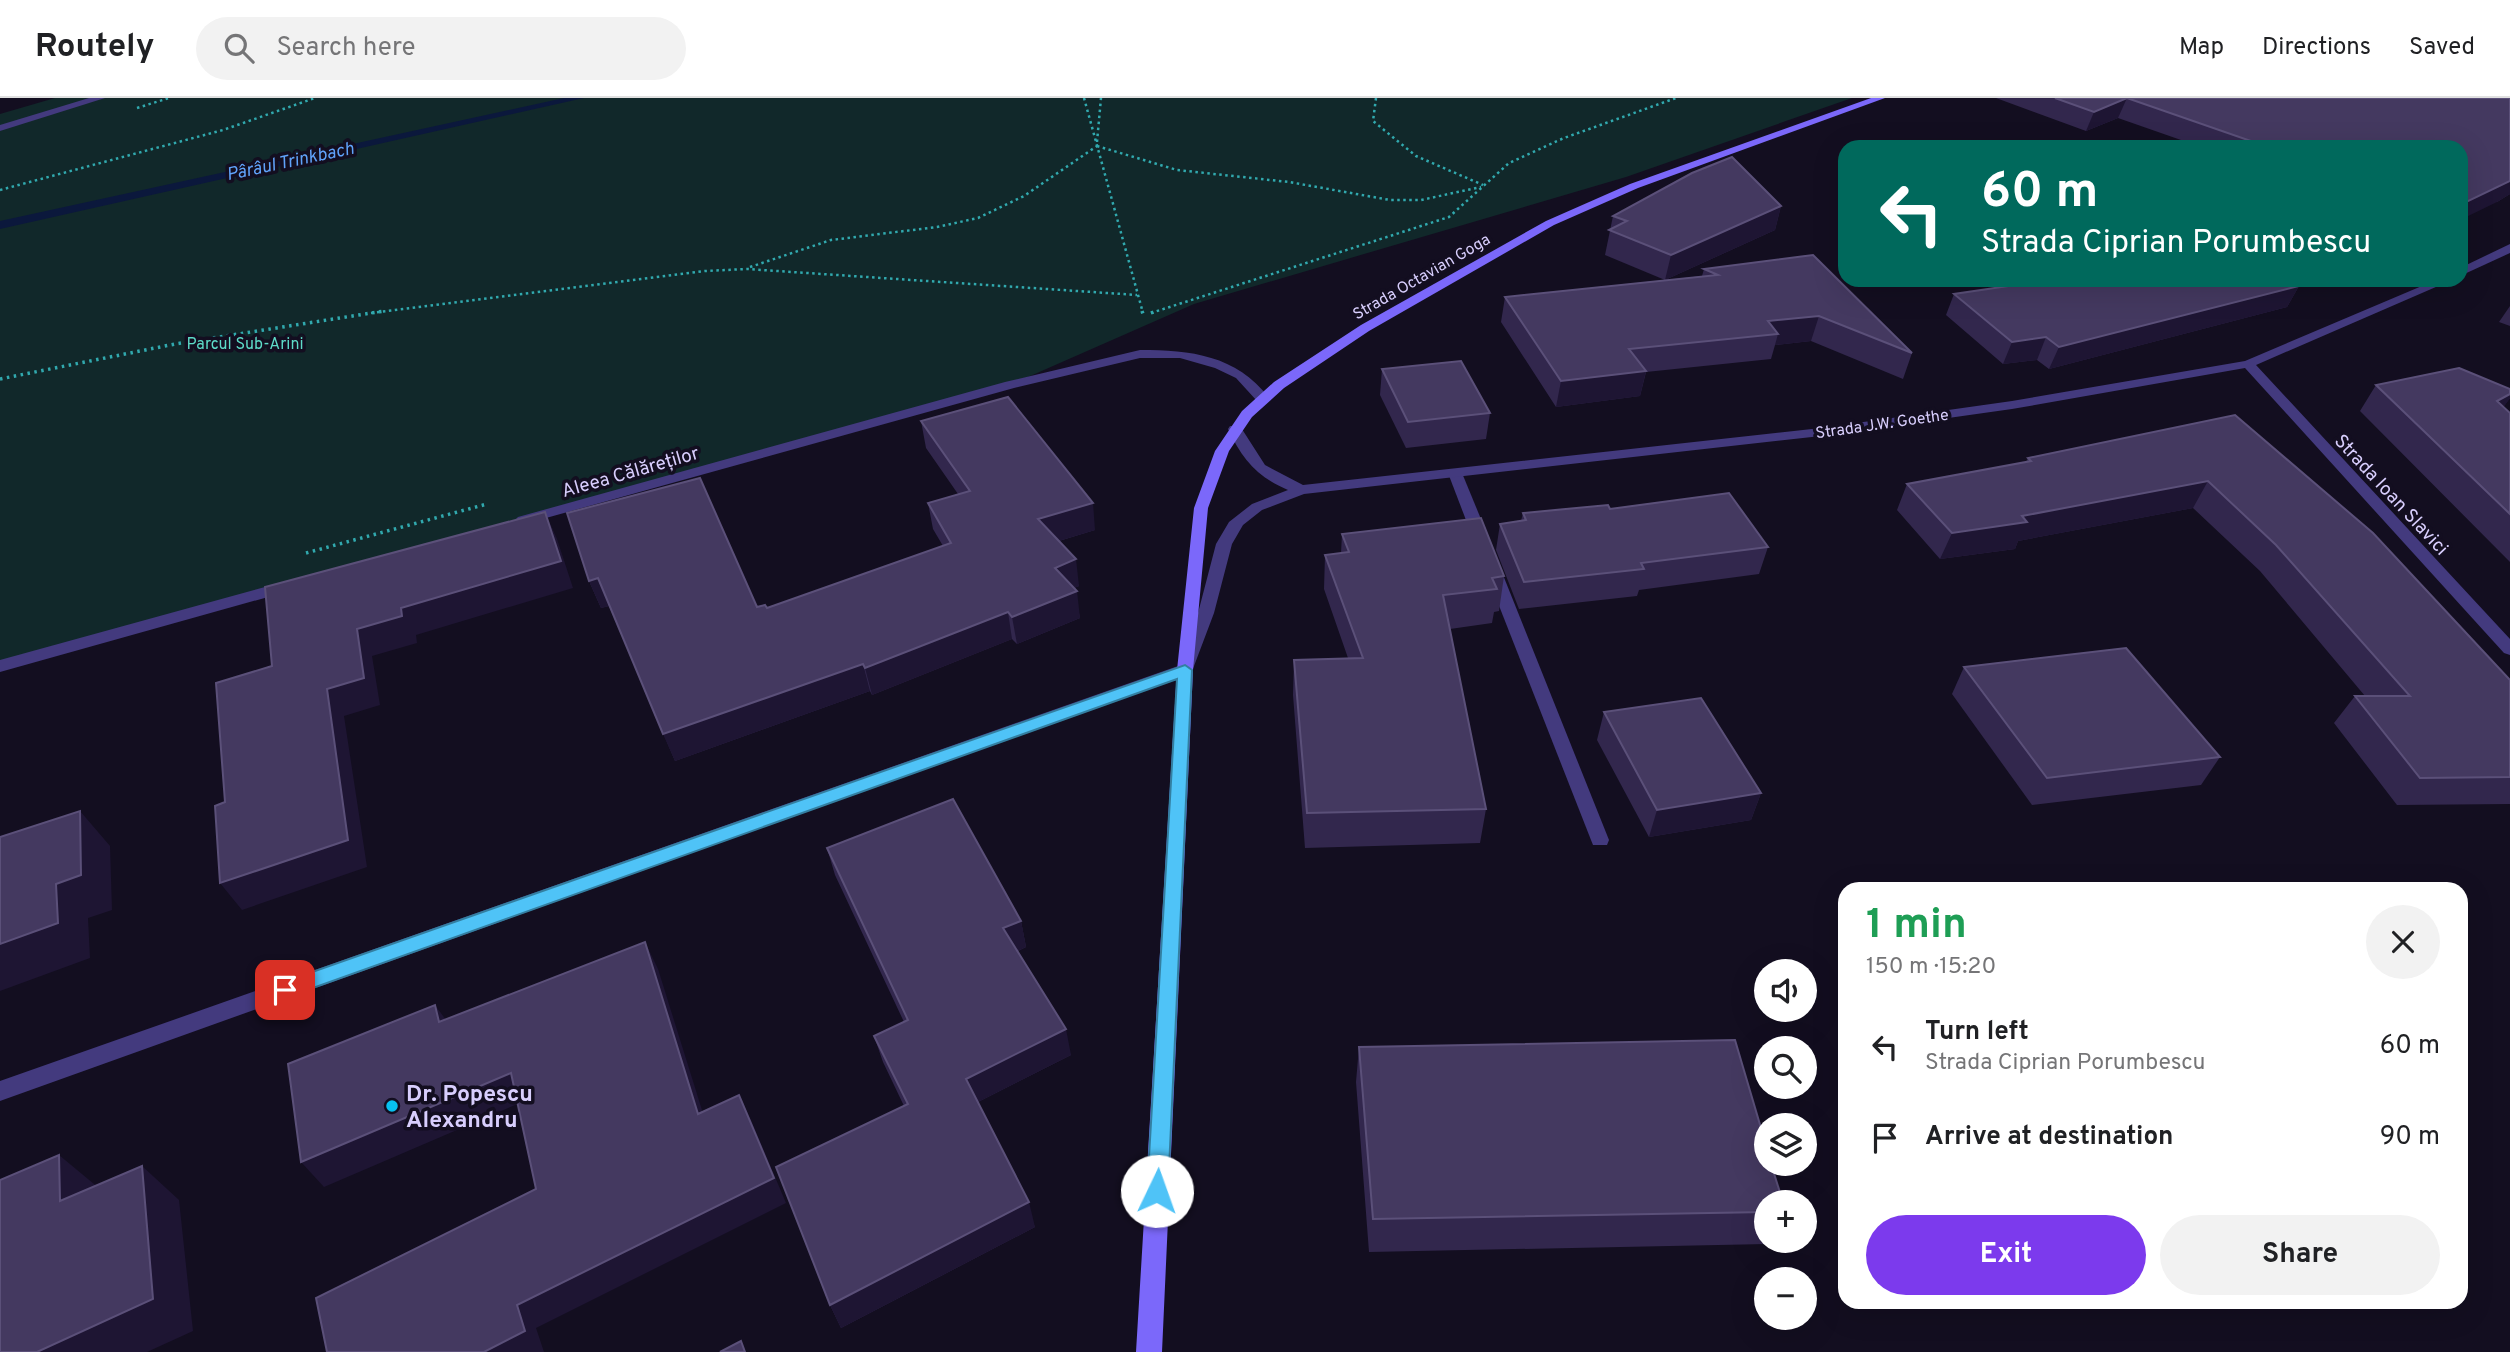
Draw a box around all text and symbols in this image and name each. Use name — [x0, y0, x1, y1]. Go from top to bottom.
search box — [196, 17, 686, 80]
text: Routely — [35, 27, 154, 69]
icon: search — [220, 29, 258, 67]
text: Search here — [276, 32, 415, 65]
text: Map — [2179, 33, 2224, 63]
text: Directions — [2262, 33, 2371, 63]
text: Saved — [2409, 33, 2475, 63]
water label: Pârâul Trinkbach — [224, 138, 356, 187]
text: 60 m — [1981, 163, 2099, 225]
icon: left — [1866, 168, 1957, 259]
text: Strada Ciprian Porumbescu — [1981, 224, 2371, 264]
street label: Strada Octavian Goga — [1350, 230, 1494, 325]
park label: Parcul Sub-Arini — [187, 335, 304, 355]
street label: Strada J.W. Goethe — [1814, 406, 1950, 444]
street label: Strada Ioan Slavici — [2328, 430, 2453, 561]
street label: Aleea Călăreților — [559, 442, 703, 504]
text: 1 min — [1866, 900, 1967, 953]
button: close — [2366, 905, 2440, 979]
text: 150 m · 15:20 — [1866, 953, 1996, 982]
map controls — [1754, 959, 1817, 1330]
button: sound — [1754, 959, 1817, 1022]
pin — [255, 960, 315, 1020]
icon: arrive — [266, 971, 304, 1009]
text: Turn left — [1925, 1016, 2029, 1049]
icon: left — [1866, 1028, 1904, 1066]
text: 60 m — [2380, 1030, 2440, 1063]
button: search — [1754, 1036, 1817, 1099]
text: Strada Ciprian Porumbescu — [1925, 1049, 2206, 1078]
place label: Dr. Popescu Alexandru — [406, 1081, 533, 1136]
marker: Dr. Popescu Alexandru — [384, 1098, 400, 1114]
button: layers — [1754, 1113, 1817, 1176]
icon: arrive — [1866, 1119, 1904, 1157]
text: Arrive at destination — [1925, 1121, 2173, 1154]
text: 90 m — [2380, 1121, 2440, 1154]
position arrow — [1120, 1154, 1194, 1228]
button: + — [1754, 1190, 1817, 1253]
button: Exit — [1866, 1215, 2146, 1295]
button: Share — [2160, 1215, 2440, 1295]
button: − — [1754, 1267, 1817, 1330]

